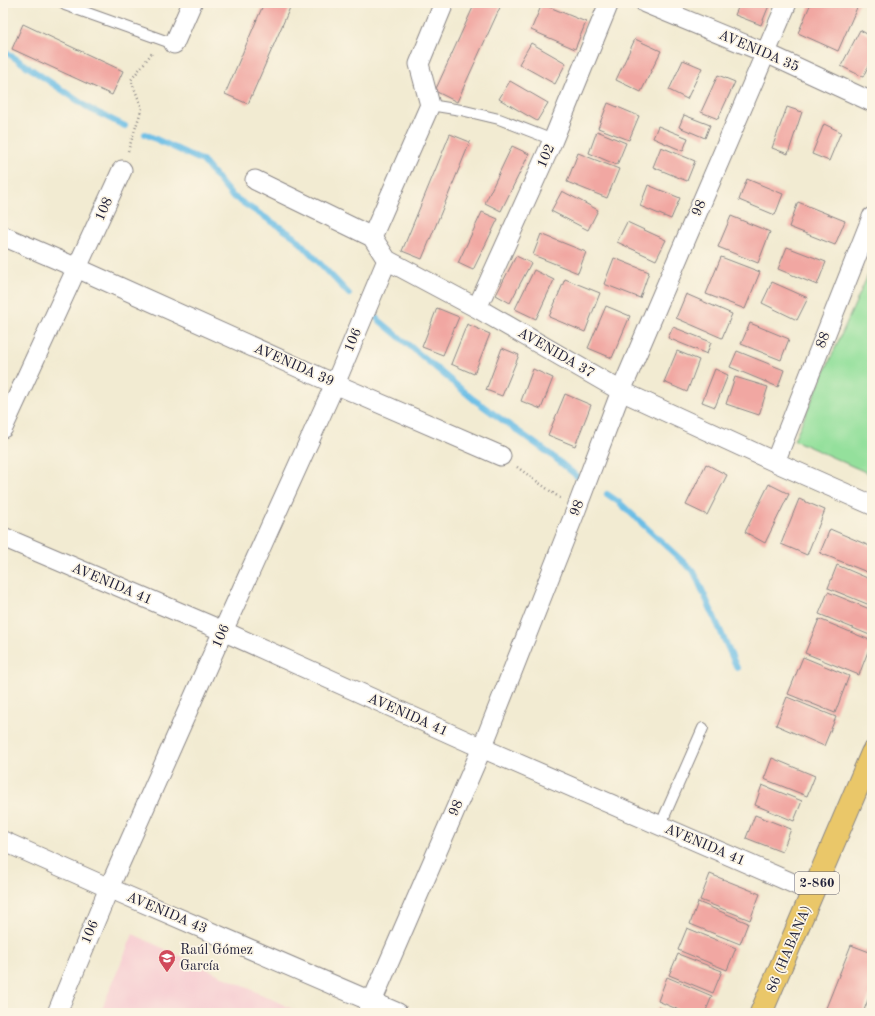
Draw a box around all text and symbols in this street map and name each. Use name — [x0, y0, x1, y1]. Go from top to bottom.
street label: AVENIDA 35 — [717, 28, 801, 74]
street label: 102 — [535, 142, 557, 170]
street label: 108 — [93, 195, 115, 223]
street label: 98 — [689, 198, 709, 218]
street label: AVENIDA 37 — [515, 325, 597, 381]
street label: 106 — [342, 326, 364, 354]
street label: 88 — [813, 330, 833, 350]
street label: AVENIDA 39 — [252, 341, 336, 389]
street label: 98 — [568, 498, 586, 518]
street label: AVENIDA 41 — [70, 561, 154, 607]
street label: 106 — [210, 622, 232, 650]
street label: AVENIDA 41 — [366, 691, 450, 739]
street label: 98 — [446, 798, 466, 818]
street label: AVENIDA 41 — [663, 822, 747, 868]
road number: 2-860 — [795, 872, 839, 894]
street label: AVENIDA 43 — [125, 890, 209, 936]
street label: 86 (HABANA) — [764, 903, 814, 995]
street label: 106 — [79, 918, 101, 946]
place label: Raúl Gómez García — [180, 943, 253, 973]
school or university icon: Raúl Gómez García — [157, 948, 177, 973]

